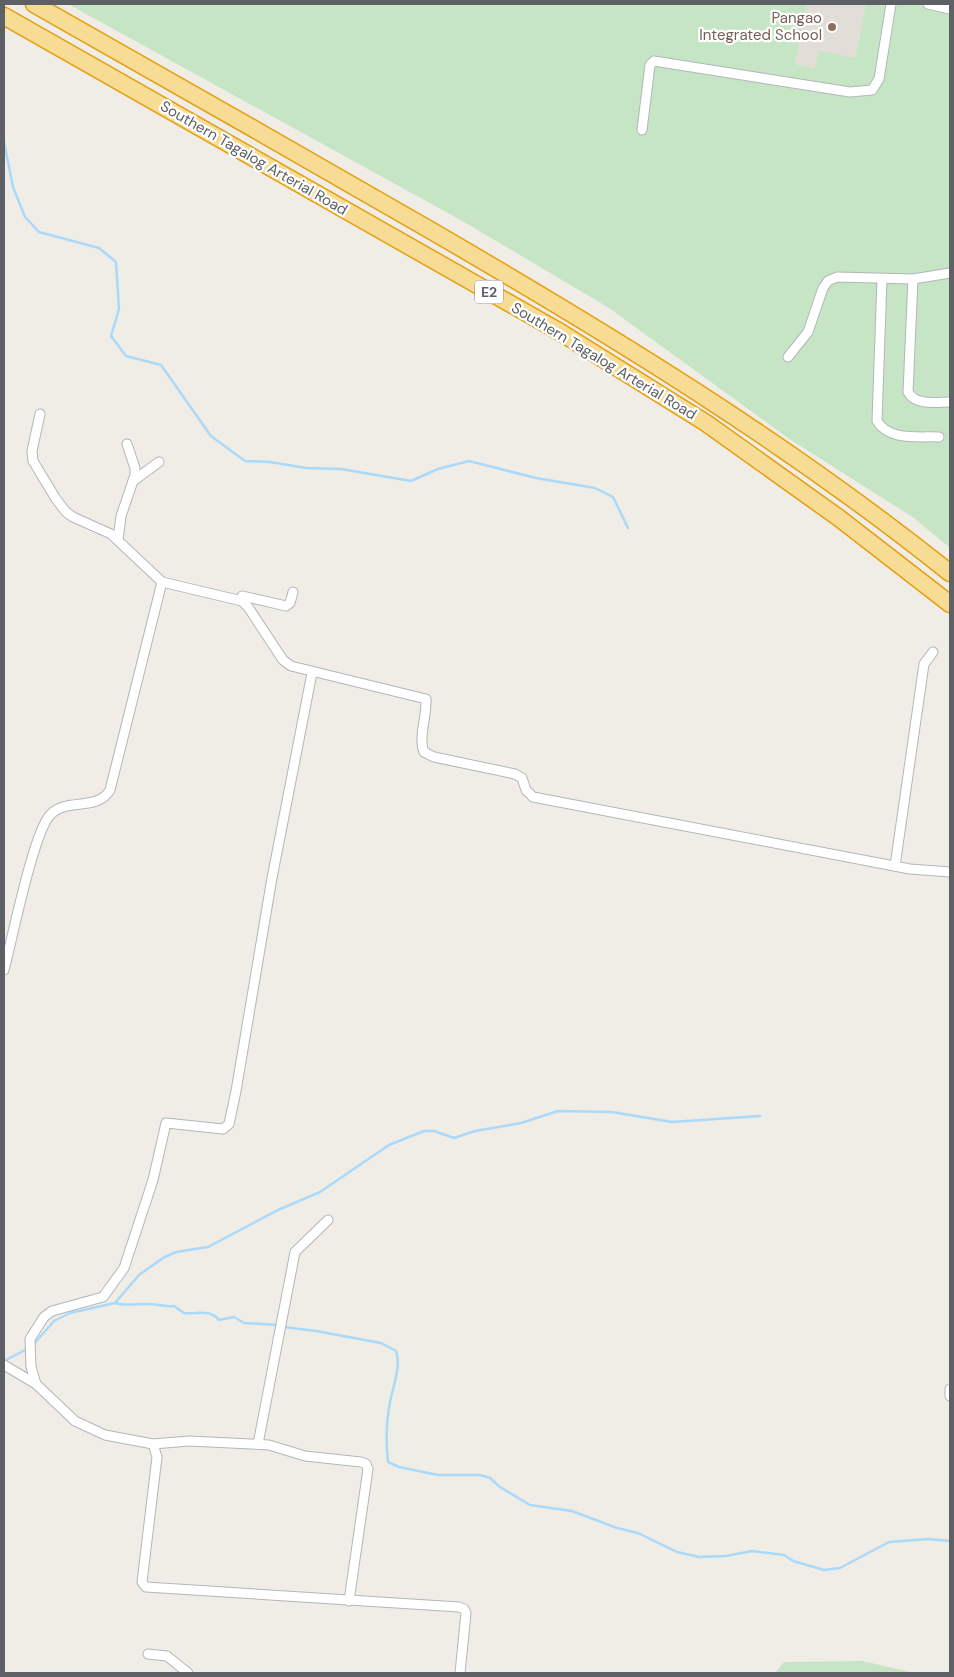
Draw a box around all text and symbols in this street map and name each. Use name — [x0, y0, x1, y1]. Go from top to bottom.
place label: Pangao Integrated School — [699, 8, 822, 45]
marker: Pangao Integrated School — [826, 21, 838, 33]
street label: Southern Tagalog Arterial Road — [157, 96, 351, 220]
road number: E2 — [475, 280, 503, 304]
street label: Southern Tagalog Arterial Road — [508, 298, 700, 424]

